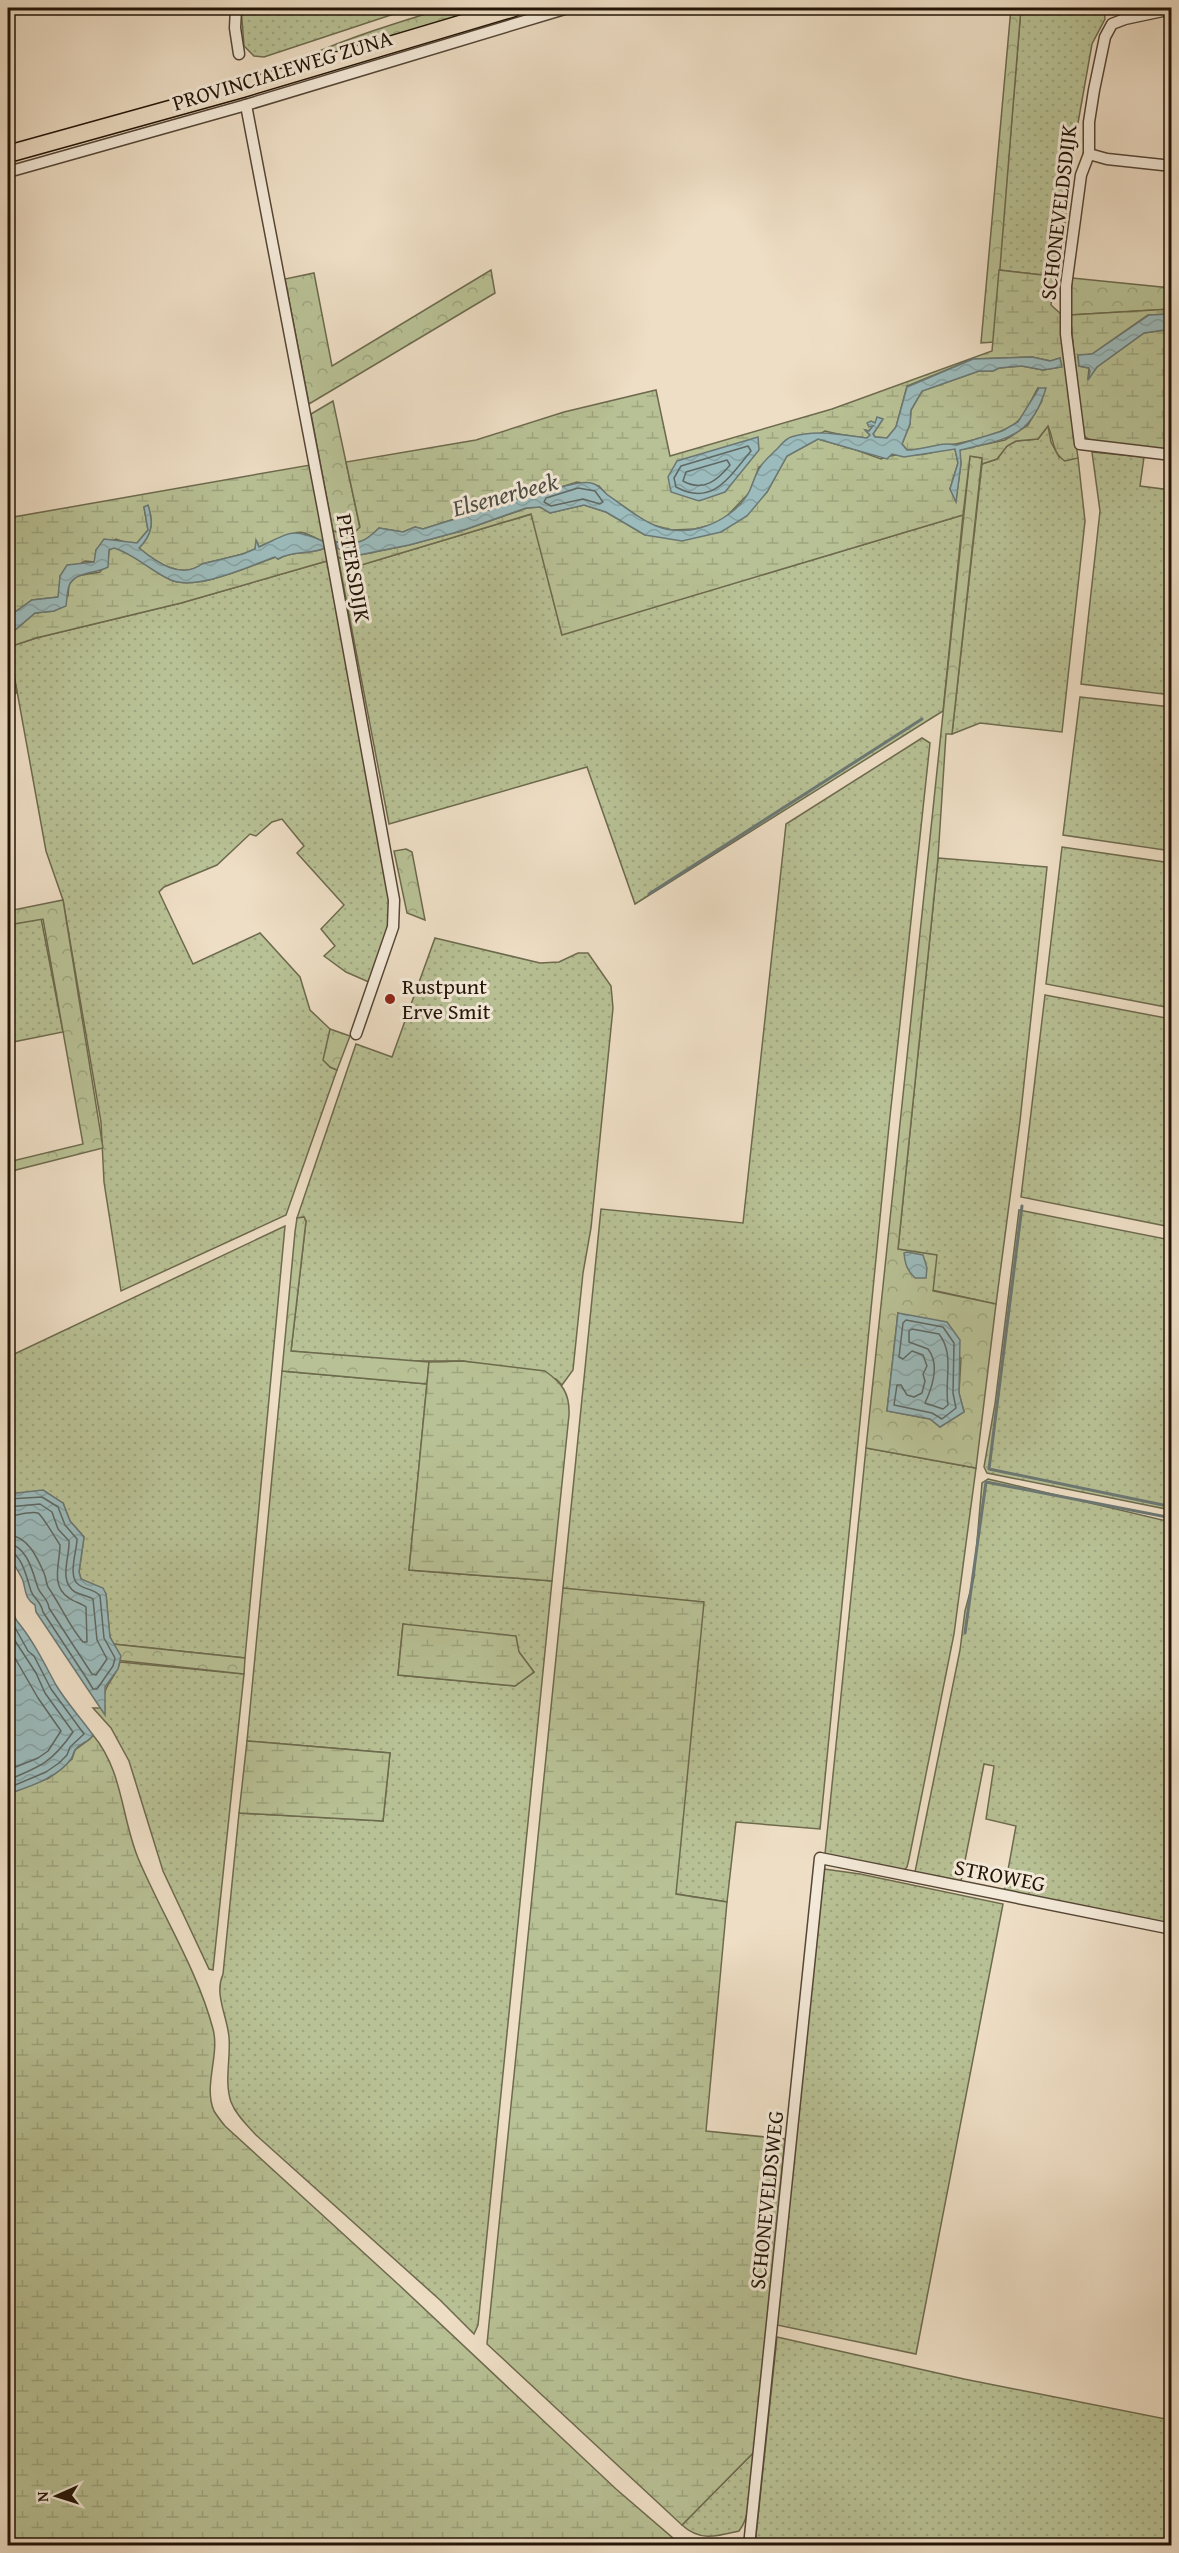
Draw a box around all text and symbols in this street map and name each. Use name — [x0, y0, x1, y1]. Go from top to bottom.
street label: PROVINCIALEWEG ZUNA — [168, 21, 396, 119]
street label: SCHONEVELDSDIJK — [1031, 122, 1085, 302]
water label: Elsenerbeek — [447, 464, 562, 526]
street label: PETERSDIJK — [329, 511, 379, 625]
place label: Rustpunt Erve Smit — [402, 970, 491, 1027]
marker: Rustpunt Erve Smit — [383, 992, 397, 1006]
street label: STROWEG — [952, 1851, 1048, 1899]
street label: SCHONEVELDSWEG — [741, 2109, 791, 2291]
north arrow — [27, 2466, 87, 2526]
text: N — [30, 2491, 54, 2503]

